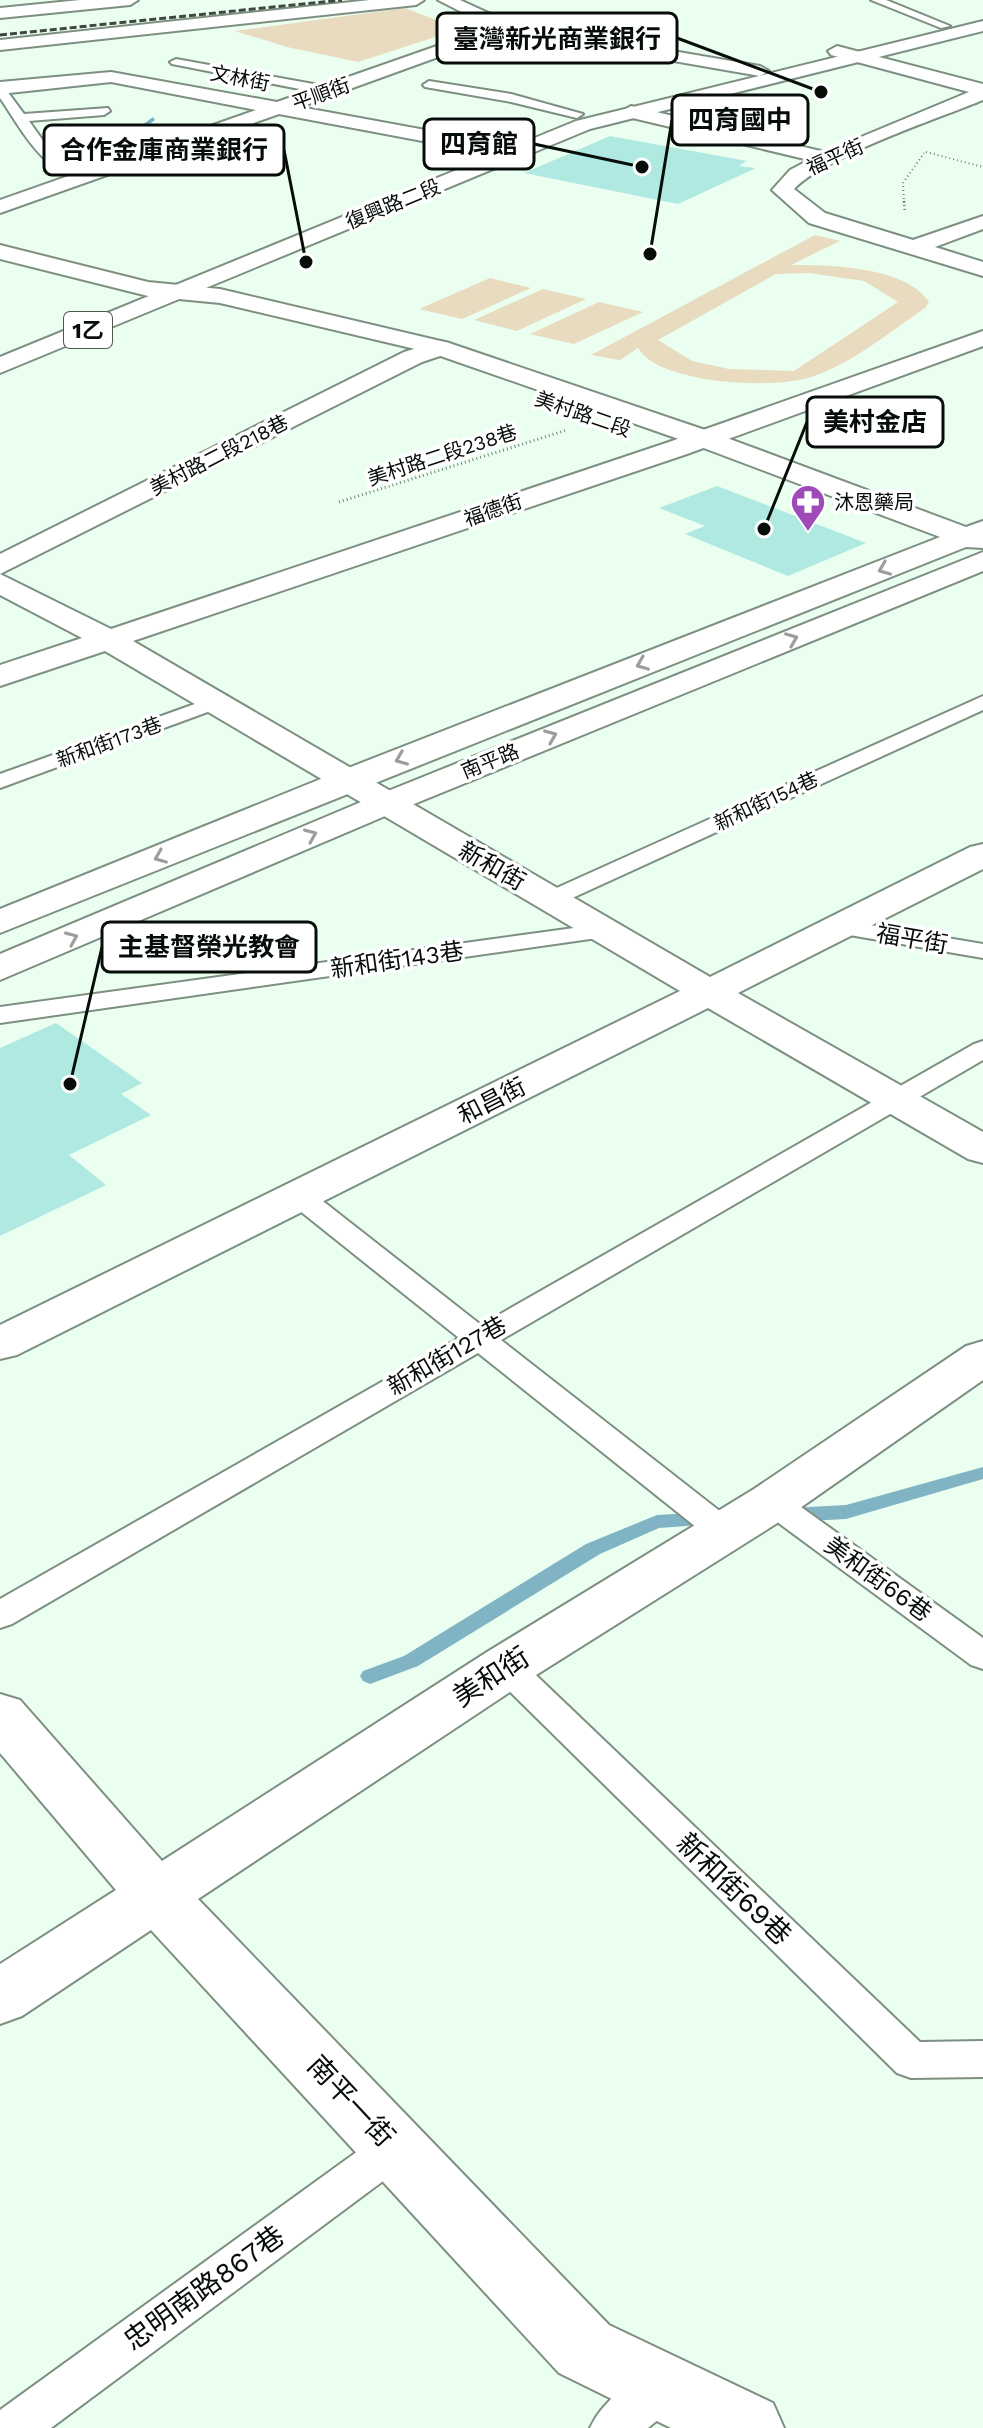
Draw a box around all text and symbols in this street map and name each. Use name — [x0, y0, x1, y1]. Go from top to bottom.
callout: 臺灣新光商業銀行 — [437, 13, 677, 63]
text: 臺灣新光商業銀行 — [453, 24, 661, 54]
street label: 文林街 — [208, 60, 272, 96]
street label: 平順街 — [289, 72, 353, 116]
callout: 四育國中 — [672, 95, 808, 145]
text: 四育國中 — [688, 105, 792, 135]
callout: 四育館 — [424, 119, 534, 169]
callout: 合作金庫商業銀行 — [44, 125, 284, 175]
text: 四育館 — [440, 129, 518, 159]
street label: 福平街 — [803, 134, 867, 180]
text: 合作金庫商業銀行 — [60, 135, 268, 165]
street label: 復興路二段 — [342, 174, 444, 234]
road number: 1乙 — [64, 312, 112, 348]
street label: 美村路二段 — [532, 386, 634, 442]
callout: 美村金店 — [807, 397, 943, 447]
text: 美村金店 — [823, 407, 927, 437]
street label: 美村路二段218巷 — [146, 410, 292, 500]
street label: 美村路二段238巷 — [364, 420, 520, 490]
pharmacy icon: 沐恩藥局 — [789, 483, 827, 533]
street label: 福德街 — [461, 489, 525, 531]
place label: 沐恩藥局 — [834, 490, 914, 514]
one-way arrow — [878, 559, 892, 575]
one-way arrow — [784, 632, 798, 648]
one-way arrow — [636, 654, 650, 671]
street label: 新和街173巷 — [53, 712, 165, 772]
one-way arrow — [543, 729, 557, 746]
street label: 南平路 — [458, 739, 522, 783]
one-way arrow — [395, 750, 409, 766]
street label: 新和街154巷 — [710, 767, 822, 835]
one-way arrow — [303, 829, 317, 845]
street label: 新和街 — [454, 836, 530, 896]
one-way arrow — [153, 847, 167, 864]
street label: 福平街 — [874, 919, 950, 959]
callout: 主基督榮光教會 — [102, 922, 316, 972]
one-way arrow — [64, 931, 78, 947]
text: 主基督榮光教會 — [118, 932, 300, 962]
street label: 新和街143巷 — [329, 937, 465, 983]
street label: 和昌街 — [454, 1072, 530, 1130]
street label: 新和街127巷 — [383, 1311, 511, 1401]
street label: 美和街66巷 — [819, 1531, 937, 1627]
street label: 美和街 — [447, 1640, 535, 1714]
street label: 新和街69巷 — [670, 1826, 798, 1952]
street label: 南平一街 — [301, 2049, 401, 2153]
street label: 忠明南路867巷 — [118, 2219, 290, 2357]

